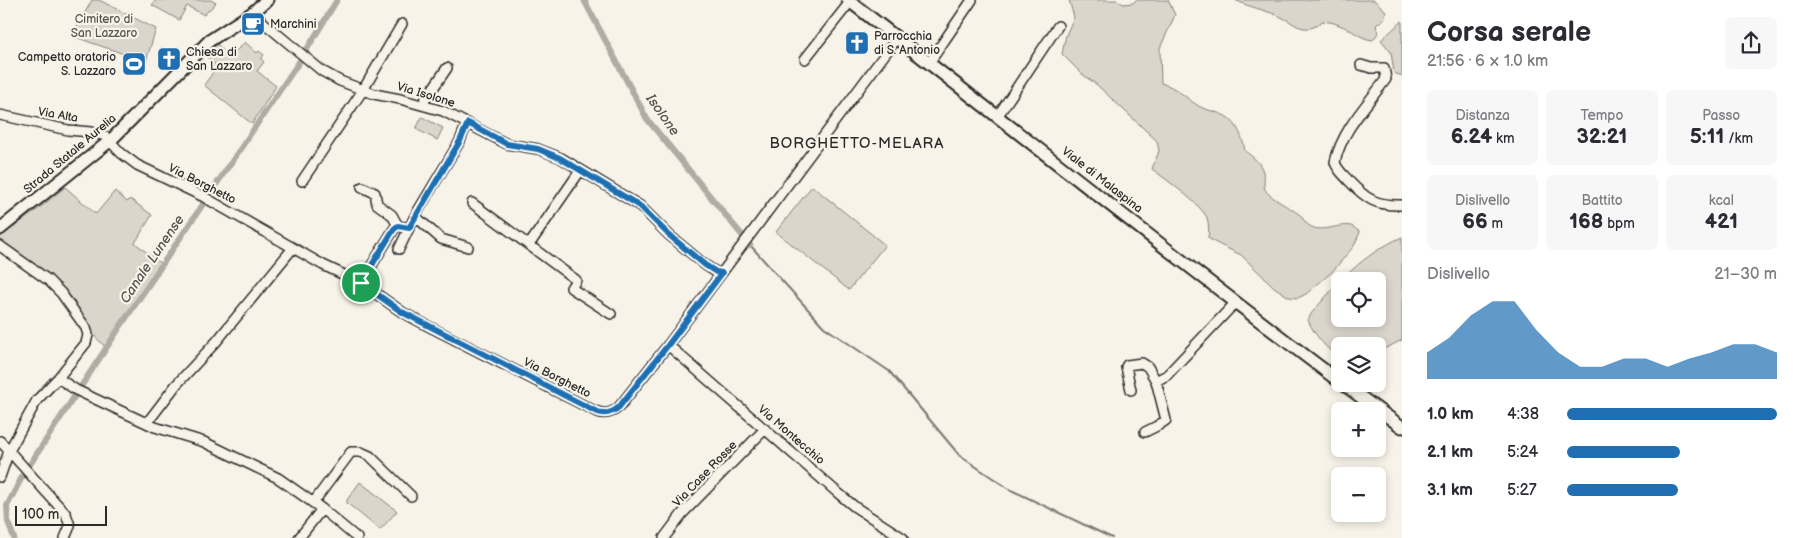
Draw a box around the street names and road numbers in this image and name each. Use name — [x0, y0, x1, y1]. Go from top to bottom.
street label: Via Isolone — [395, 79, 457, 111]
street label: Via Alta — [37, 104, 79, 126]
street label: Strada Statale Aurelia — [21, 111, 120, 197]
street label: Viale di Malaspina — [1058, 144, 1146, 216]
street label: Via Borghetto — [166, 161, 238, 208]
street label: Via Borghetto — [521, 355, 593, 402]
street label: Via Montecchio — [755, 402, 828, 468]
street label: Via Case Rosse — [670, 438, 740, 510]

